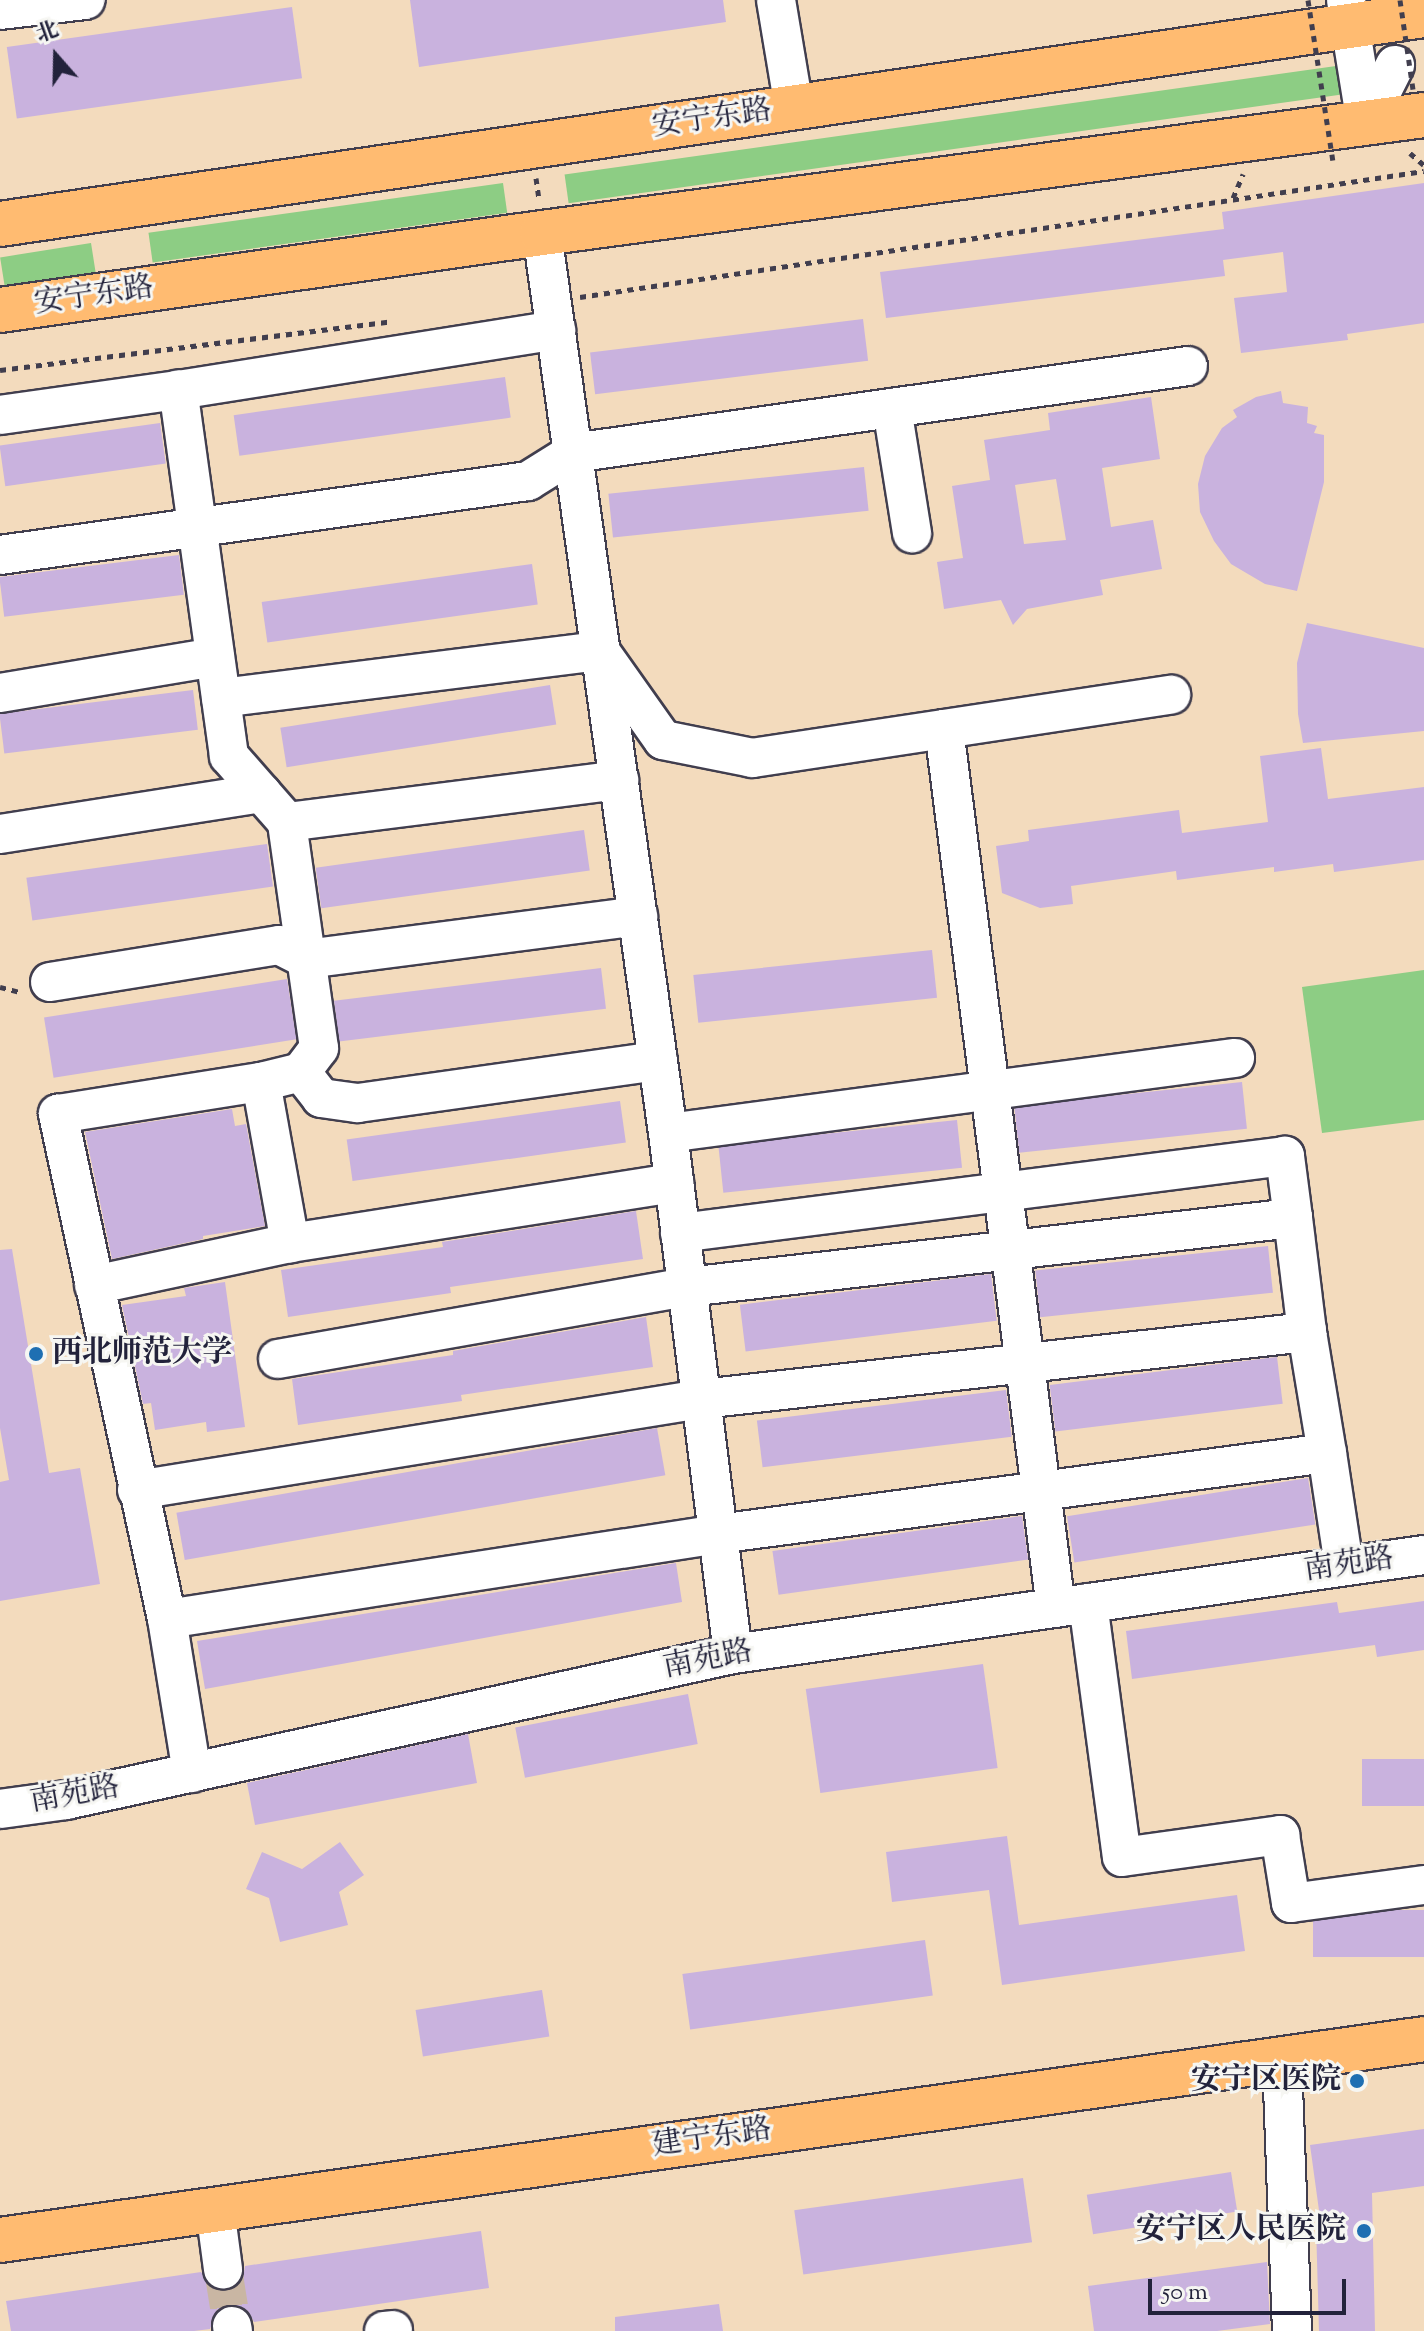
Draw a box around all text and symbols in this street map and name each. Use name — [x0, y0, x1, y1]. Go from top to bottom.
text: 北 — [32, 15, 64, 52]
north arrow — [16, 16, 96, 96]
street label: 安宁东路 — [650, 94, 774, 146]
street label: 安宁东路 — [32, 271, 156, 323]
place label: 西北师范大学 — [52, 1336, 232, 1372]
marker: 西北师范大学 — [27, 1345, 45, 1363]
street label: 南苑路 — [1302, 1542, 1396, 1590]
street label: 南苑路 — [660, 1635, 756, 1687]
street label: 南苑路 — [28, 1770, 122, 1822]
place label: 安宁区医院 — [1191, 2063, 1341, 2099]
marker: 安宁区医院 — [1348, 2072, 1366, 2090]
street label: 建宁东路 — [650, 2113, 774, 2165]
place label: 安宁区人民医院 — [1136, 2213, 1346, 2249]
marker: 安宁区人民医院 — [1353, 2220, 1375, 2242]
scale bar — [1152, 2263, 1350, 2313]
text: 50 m — [1162, 2276, 1208, 2310]

